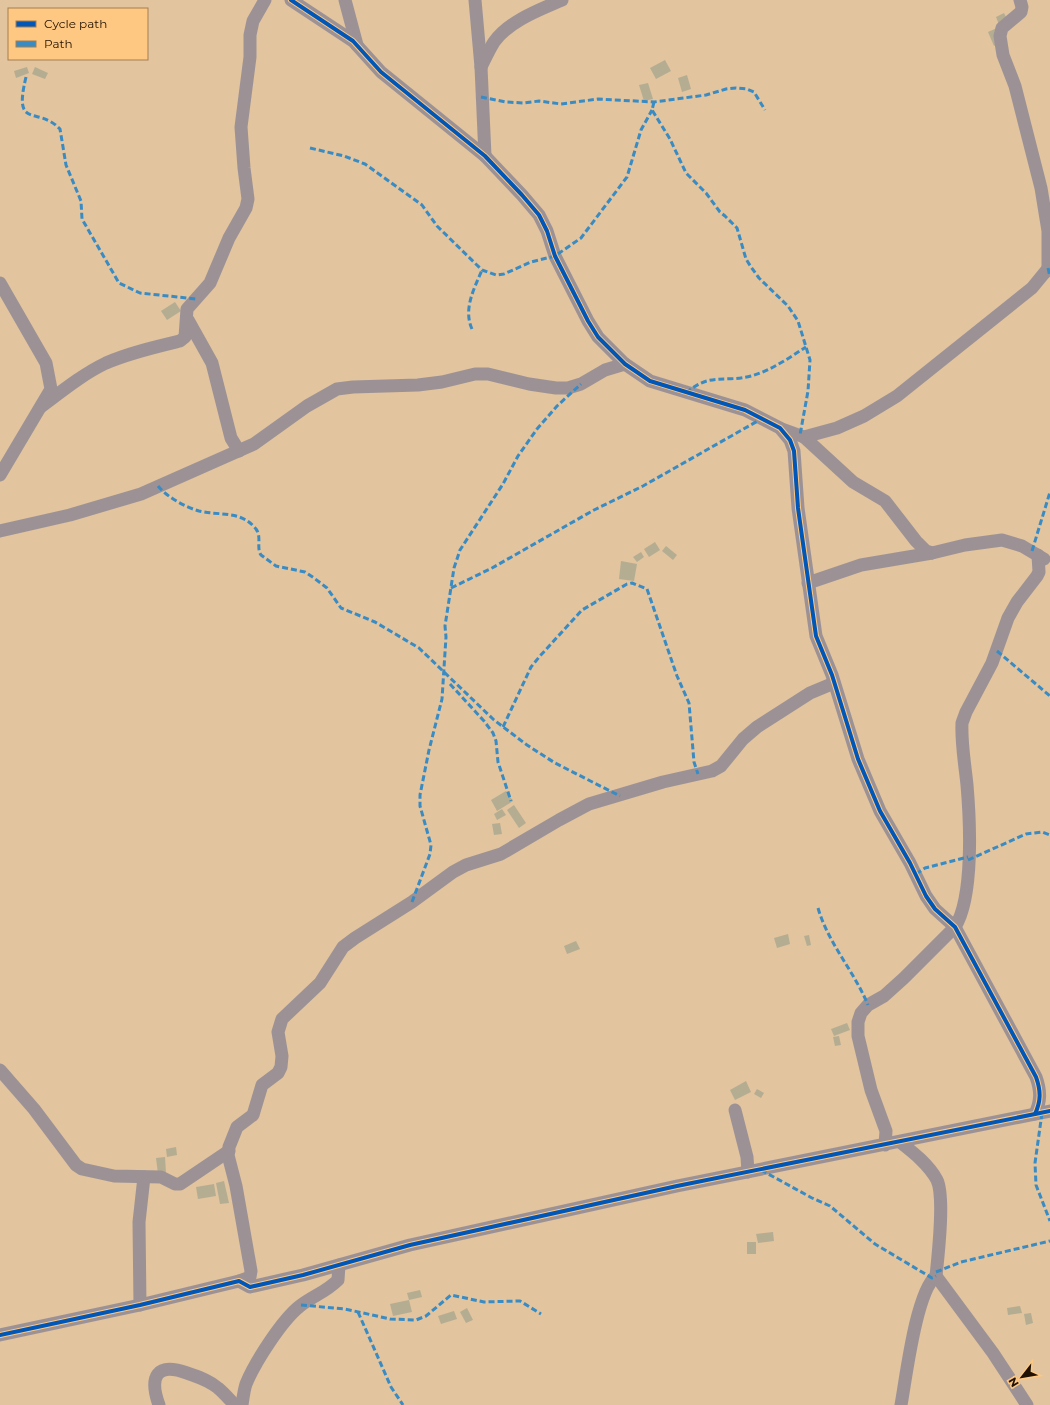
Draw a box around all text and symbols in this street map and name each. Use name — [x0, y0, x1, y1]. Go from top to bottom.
legend — [8, 8, 148, 60]
text: Cycle path — [44, 16, 107, 31]
text: Path — [44, 36, 73, 51]
north arrow — [1002, 1357, 1042, 1397]
text: N — [1005, 1375, 1022, 1390]

